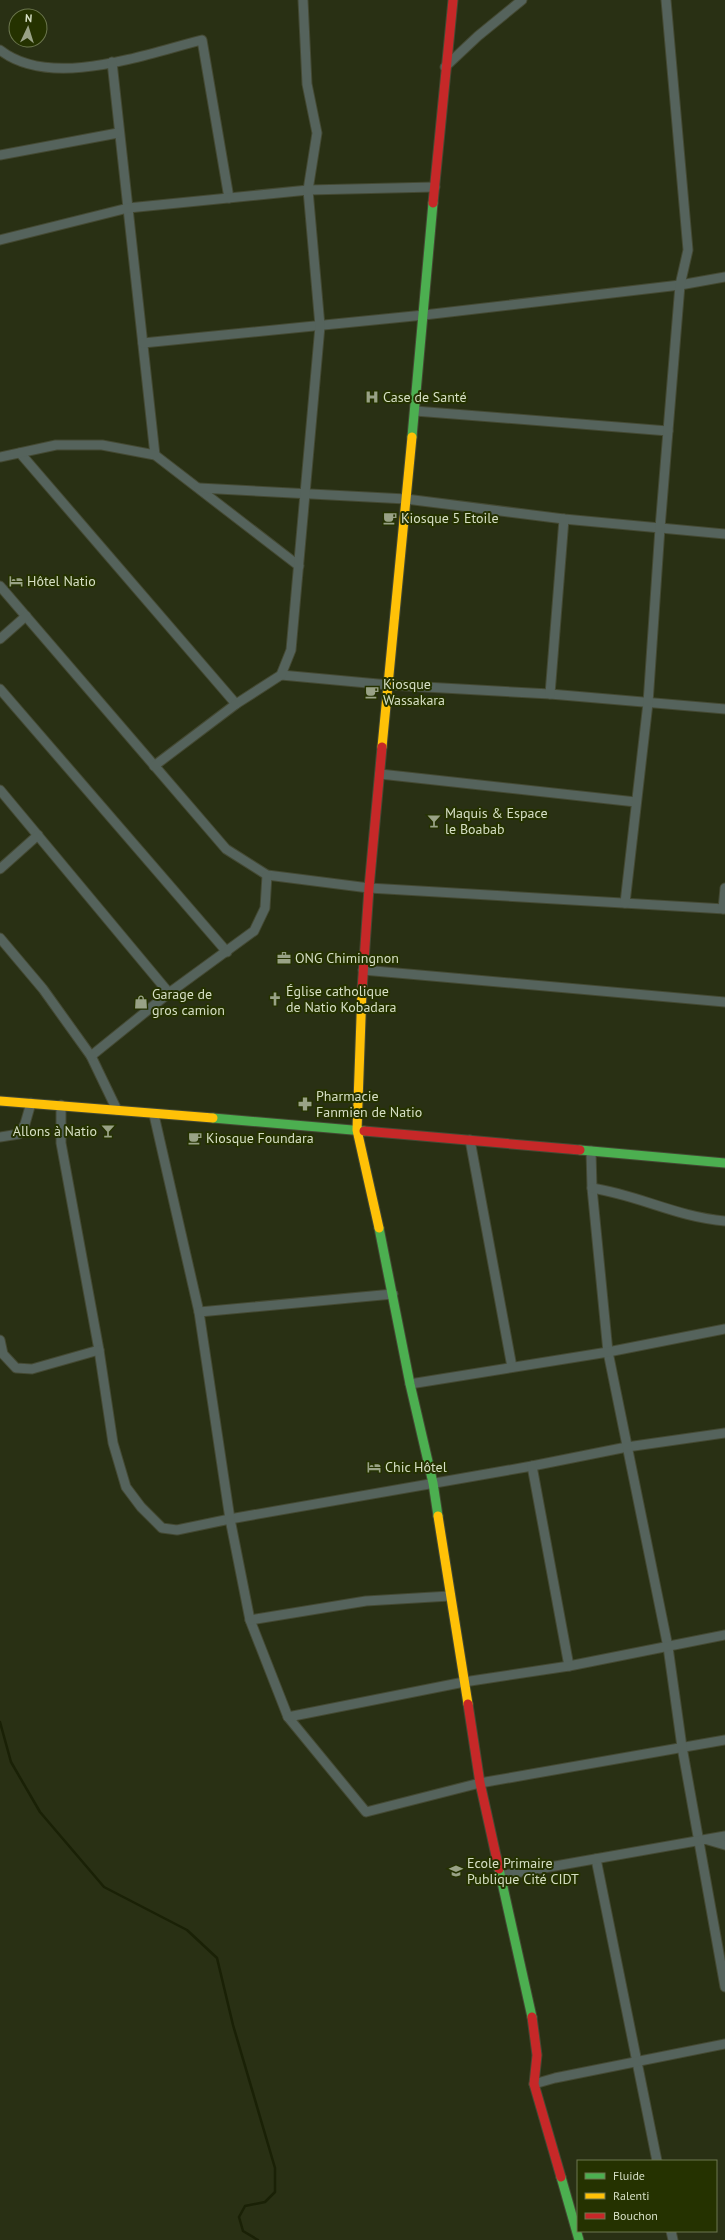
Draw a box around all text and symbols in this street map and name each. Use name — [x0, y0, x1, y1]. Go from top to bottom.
north arrow — [8, 8, 48, 48]
text: N — [25, 11, 33, 25]
place label: Case de Santé — [383, 388, 467, 406]
hospital icon: Case de Santé — [364, 389, 380, 405]
place label: Kiosque 5 Etoile — [401, 509, 499, 527]
cafe icon: Kiosque 5 Etoile — [382, 510, 398, 526]
place label: Hôtel Natio — [27, 572, 96, 590]
hotel icon: Hôtel Natio — [8, 573, 24, 589]
place label: Kiosque Wassakara — [383, 675, 445, 709]
cafe icon: Kiosque Wassakara — [364, 684, 380, 700]
place label: Maquis & Espace le Boabab — [445, 804, 548, 838]
bar icon: Maquis & Espace le Boabab — [426, 813, 442, 829]
place label: ONG Chimingnon — [295, 949, 399, 967]
office icon: ONG Chimingnon — [276, 950, 292, 966]
place label: Église catholique de Natio Kobadara — [286, 982, 397, 1016]
place label: Garage de gros camion — [152, 985, 225, 1019]
church icon: Église catholique de Natio Kobadara — [267, 991, 283, 1007]
shop icon: Garage de gros camion — [133, 994, 149, 1010]
place label: Pharmacie Fanmien de Natio — [316, 1087, 422, 1121]
pharmacy icon: Pharmacie Fanmien de Natio — [297, 1096, 313, 1112]
place label: Allons à Natio — [13, 1122, 97, 1140]
bar icon: Allons à Natio — [100, 1123, 116, 1139]
place label: Kiosque Foundara — [206, 1129, 314, 1147]
cafe icon: Kiosque Foundara — [187, 1130, 203, 1146]
place label: Chic Hôtel — [385, 1458, 447, 1476]
hotel icon: Chic Hôtel — [366, 1459, 382, 1475]
place label: Ecole Primaire Publique Cité CIDT — [467, 1854, 579, 1888]
school or university icon: Ecole Primaire Publique Cité CIDT — [448, 1863, 464, 1879]
legend — [577, 2160, 717, 2232]
text: Fluide — [613, 2168, 645, 2183]
text: Ralenti — [613, 2188, 649, 2203]
text: Bouchon — [613, 2208, 658, 2223]

